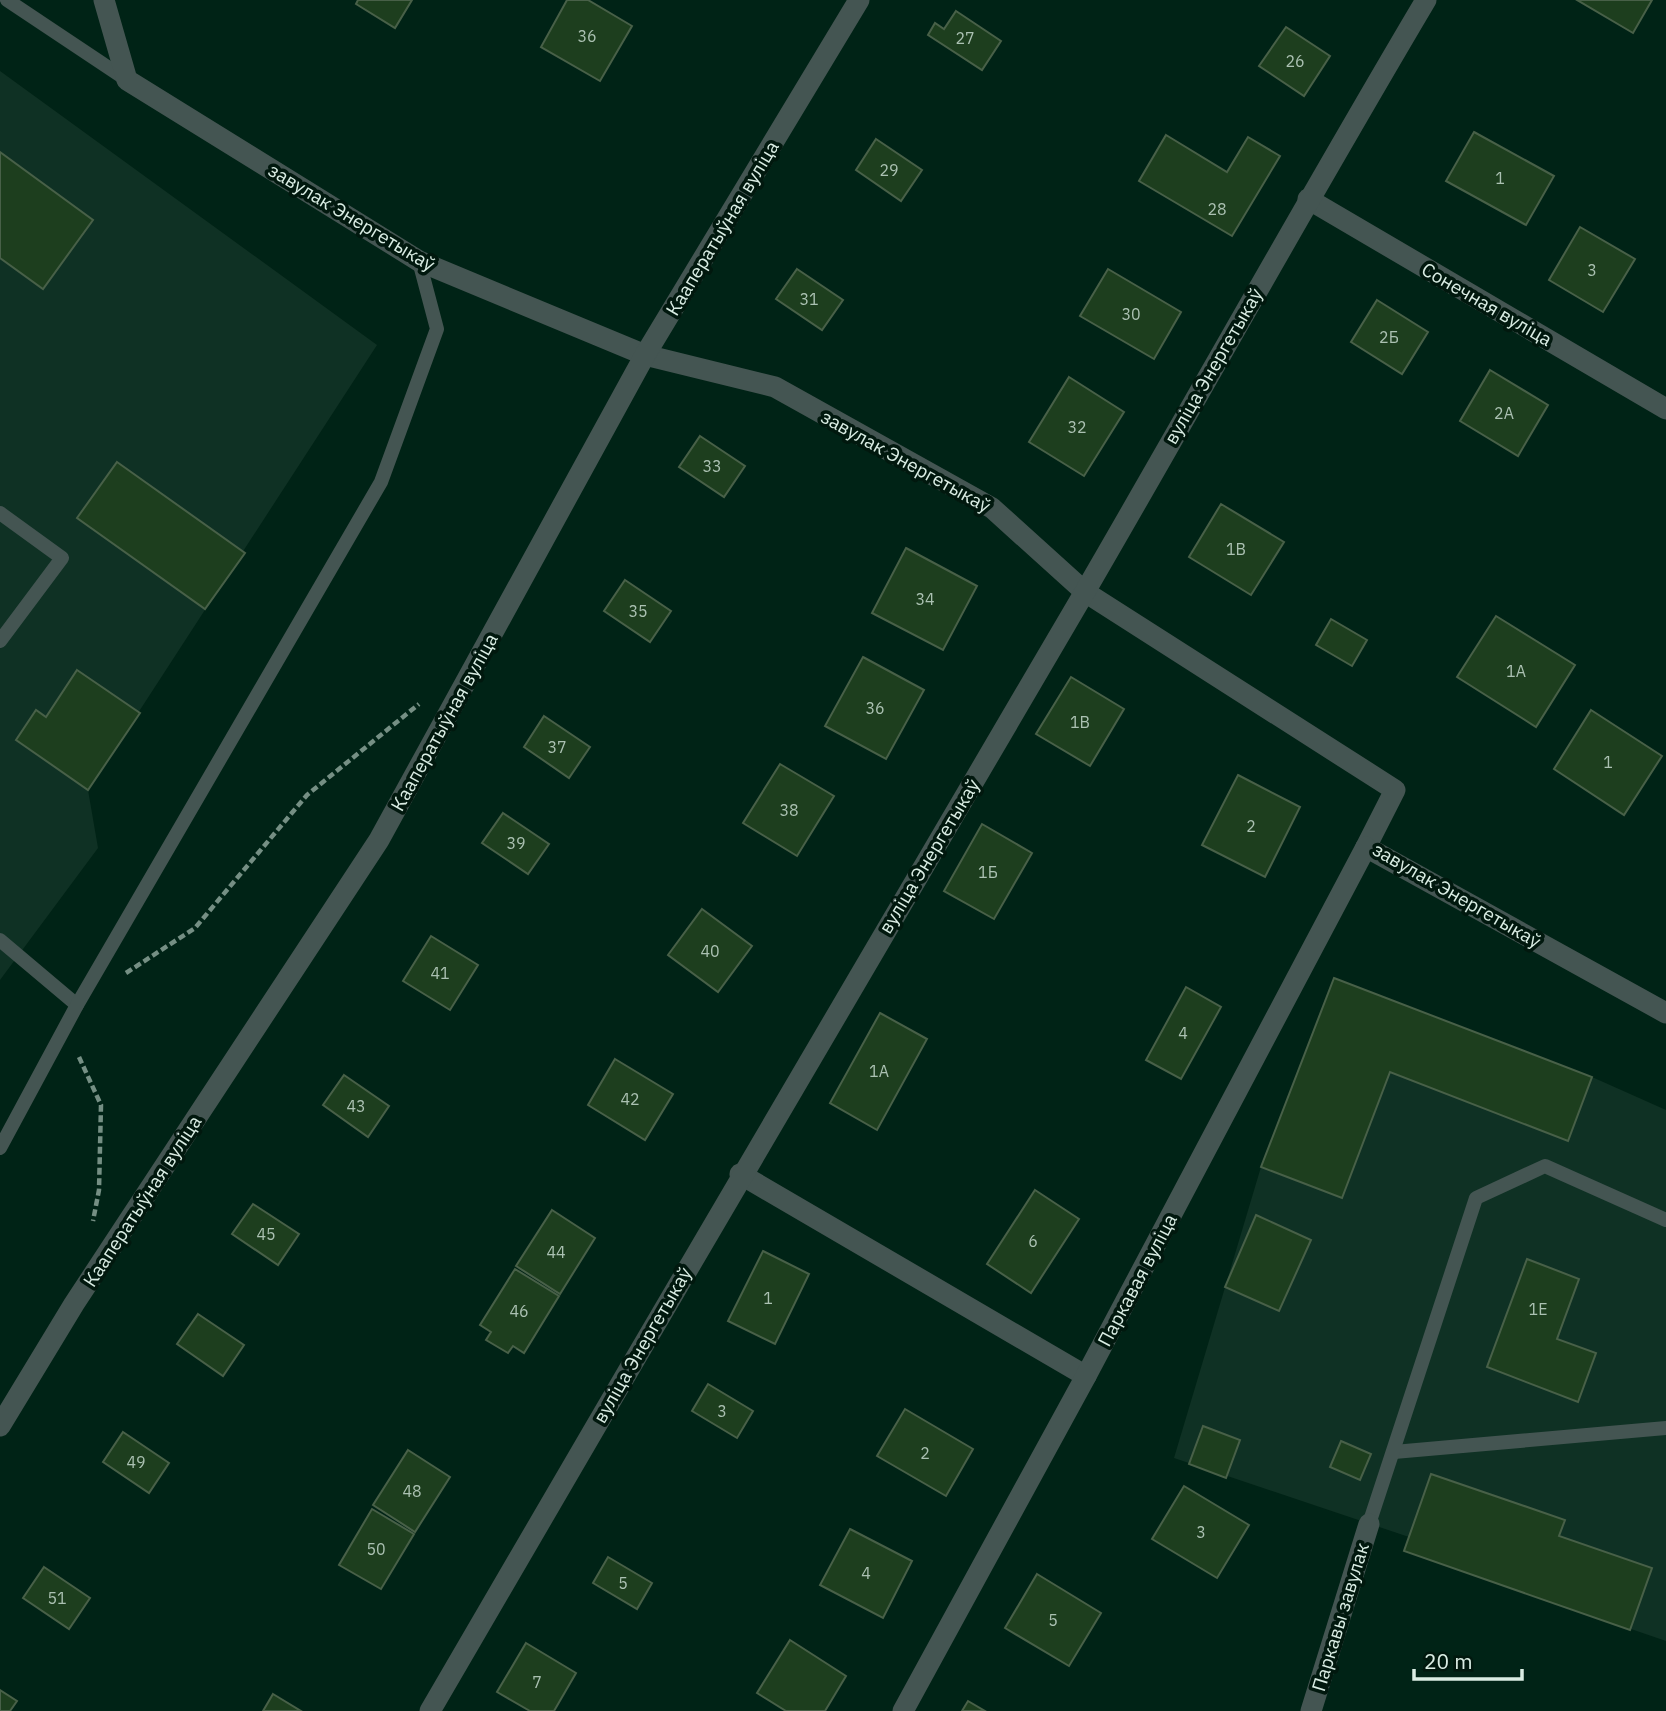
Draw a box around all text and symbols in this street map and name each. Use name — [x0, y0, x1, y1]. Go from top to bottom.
house number: 36 — [577, 26, 597, 46]
house number: 27 — [955, 28, 975, 48]
house number: 26 — [1285, 51, 1305, 71]
street label: Кааператыўная вуліца — [660, 136, 784, 320]
street label: завулак Энергетыкаў — [264, 158, 440, 277]
house number: 29 — [879, 160, 899, 180]
house number: 1 — [1495, 168, 1505, 188]
house number: 28 — [1207, 199, 1227, 219]
street label: Сонечная вуліца — [1417, 257, 1557, 351]
house number: 3 — [1587, 260, 1597, 280]
street label: вуліца Энергетыкаў — [1159, 283, 1268, 448]
house number: 31 — [799, 289, 819, 309]
house number: 30 — [1121, 304, 1141, 324]
house number: 2Б — [1379, 327, 1399, 347]
house number: 2А — [1494, 403, 1514, 423]
street label: завулак Энергетыкаў — [817, 404, 995, 518]
house number: 32 — [1067, 417, 1087, 437]
house number: 33 — [702, 456, 722, 476]
house number: 1В — [1226, 539, 1246, 559]
house number: 34 — [915, 589, 935, 609]
house number: 35 — [628, 601, 648, 621]
street label: Кааператыўная вуліца — [385, 629, 503, 815]
house number: 1А — [1506, 661, 1526, 681]
house number: 36 — [865, 698, 885, 718]
house number: 1В — [1070, 712, 1090, 732]
house number: 37 — [547, 737, 567, 757]
house number: 1 — [1603, 752, 1613, 772]
street label: вуліца Энергетыкаў — [873, 774, 985, 938]
house number: 38 — [779, 800, 799, 820]
house number: 2 — [1246, 816, 1256, 836]
house number: 39 — [506, 833, 526, 853]
street label: завулак Энергетыкаў — [1369, 837, 1546, 953]
house number: 1Б — [978, 862, 998, 882]
house number: 40 — [700, 941, 720, 961]
house number: 41 — [430, 963, 450, 983]
house number: 4 — [1178, 1023, 1188, 1043]
house number: 1А — [869, 1061, 889, 1081]
house number: 42 — [620, 1089, 640, 1109]
house number: 43 — [346, 1096, 366, 1116]
street label: Кааператыўная вуліца — [78, 1111, 206, 1291]
street label: Паркавая вуліца — [1092, 1210, 1182, 1350]
house number: 45 — [256, 1224, 276, 1244]
house number: 6 — [1028, 1231, 1038, 1251]
house number: 44 — [546, 1242, 566, 1262]
street label: вуліца Энергетыкаў — [588, 1262, 697, 1427]
house number: 1 — [763, 1288, 773, 1308]
house number: 1Е — [1529, 1299, 1547, 1319]
house number: 46 — [509, 1301, 529, 1321]
house number: 3 — [717, 1401, 727, 1421]
house number: 2 — [920, 1443, 930, 1463]
house number: 49 — [126, 1452, 146, 1472]
house number: 48 — [402, 1481, 422, 1501]
house number: 3 — [1196, 1522, 1206, 1542]
house number: 50 — [366, 1539, 386, 1559]
street label: Паркавы завулак — [1306, 1540, 1374, 1694]
house number: 4 — [861, 1563, 871, 1583]
house number: 5 — [618, 1573, 628, 1593]
house number: 51 — [47, 1588, 67, 1608]
house number: 5 — [1048, 1610, 1058, 1630]
scale bar — [1414, 1638, 1522, 1682]
text: 20 m — [1424, 1647, 1473, 1675]
house number: 7 — [532, 1672, 542, 1692]

